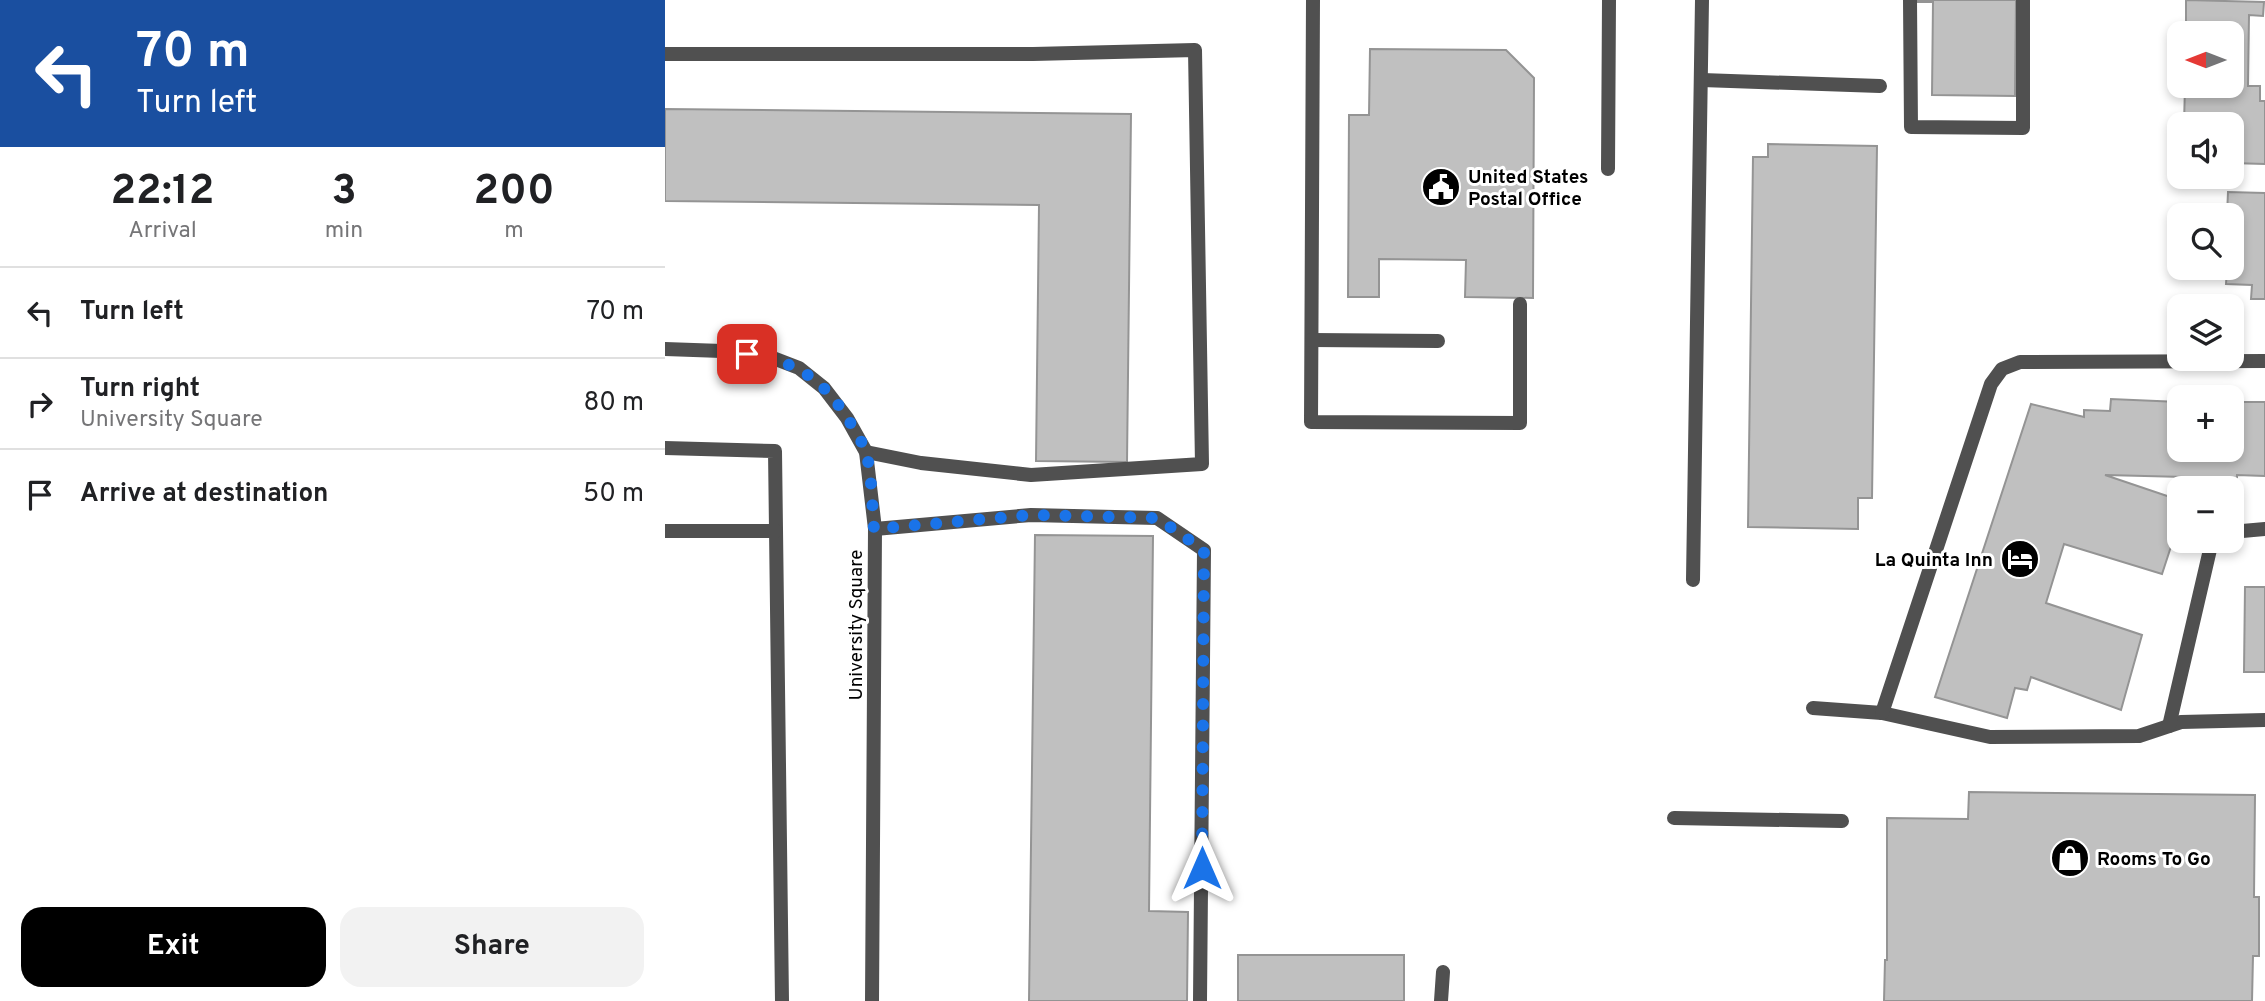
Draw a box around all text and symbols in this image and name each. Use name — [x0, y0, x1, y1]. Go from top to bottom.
north arrow — [2167, 21, 2243, 98]
map controls — [2167, 21, 2244, 553]
text: 70 m — [136, 23, 250, 85]
icon: left — [21, 28, 112, 119]
text: Turn left — [136, 84, 257, 124]
button: sound — [2167, 112, 2244, 189]
text: 22:12 — [110, 166, 214, 219]
text: 3 — [331, 166, 357, 219]
text: 200 — [474, 166, 555, 219]
public building icon: United States Postal Office — [1420, 166, 1462, 208]
place label: United States Postal Office — [1468, 166, 1588, 212]
button: search — [2167, 203, 2244, 280]
text: Arrival — [128, 217, 197, 246]
text: min — [325, 217, 363, 246]
text: m — [504, 217, 524, 246]
icon: left — [21, 294, 59, 332]
button: layers — [2167, 294, 2244, 371]
text: Turn left — [80, 296, 184, 329]
text: 70 m — [586, 296, 644, 329]
pin — [717, 324, 777, 384]
icon: arrive — [728, 335, 766, 373]
text: Turn right — [80, 373, 200, 406]
icon: right — [21, 385, 59, 423]
button: + — [2167, 385, 2244, 462]
text: 80 m — [584, 387, 644, 420]
text: University Square — [80, 406, 263, 435]
icon: arrive — [21, 476, 59, 514]
button: − — [2167, 476, 2244, 553]
text: Arrive at destination — [80, 478, 328, 511]
text: 50 m — [583, 478, 644, 511]
hotel icon: La Quinta Inn — [1999, 538, 2041, 580]
place label: La Quinta Inn — [1875, 549, 1993, 573]
street label: University Square — [845, 550, 869, 700]
position arrow — [1165, 831, 1239, 905]
shop icon: Rooms To Go — [2049, 837, 2091, 879]
place label: Rooms To Go — [2097, 848, 2211, 872]
button: Exit — [21, 907, 326, 987]
button: Share — [340, 907, 644, 987]

